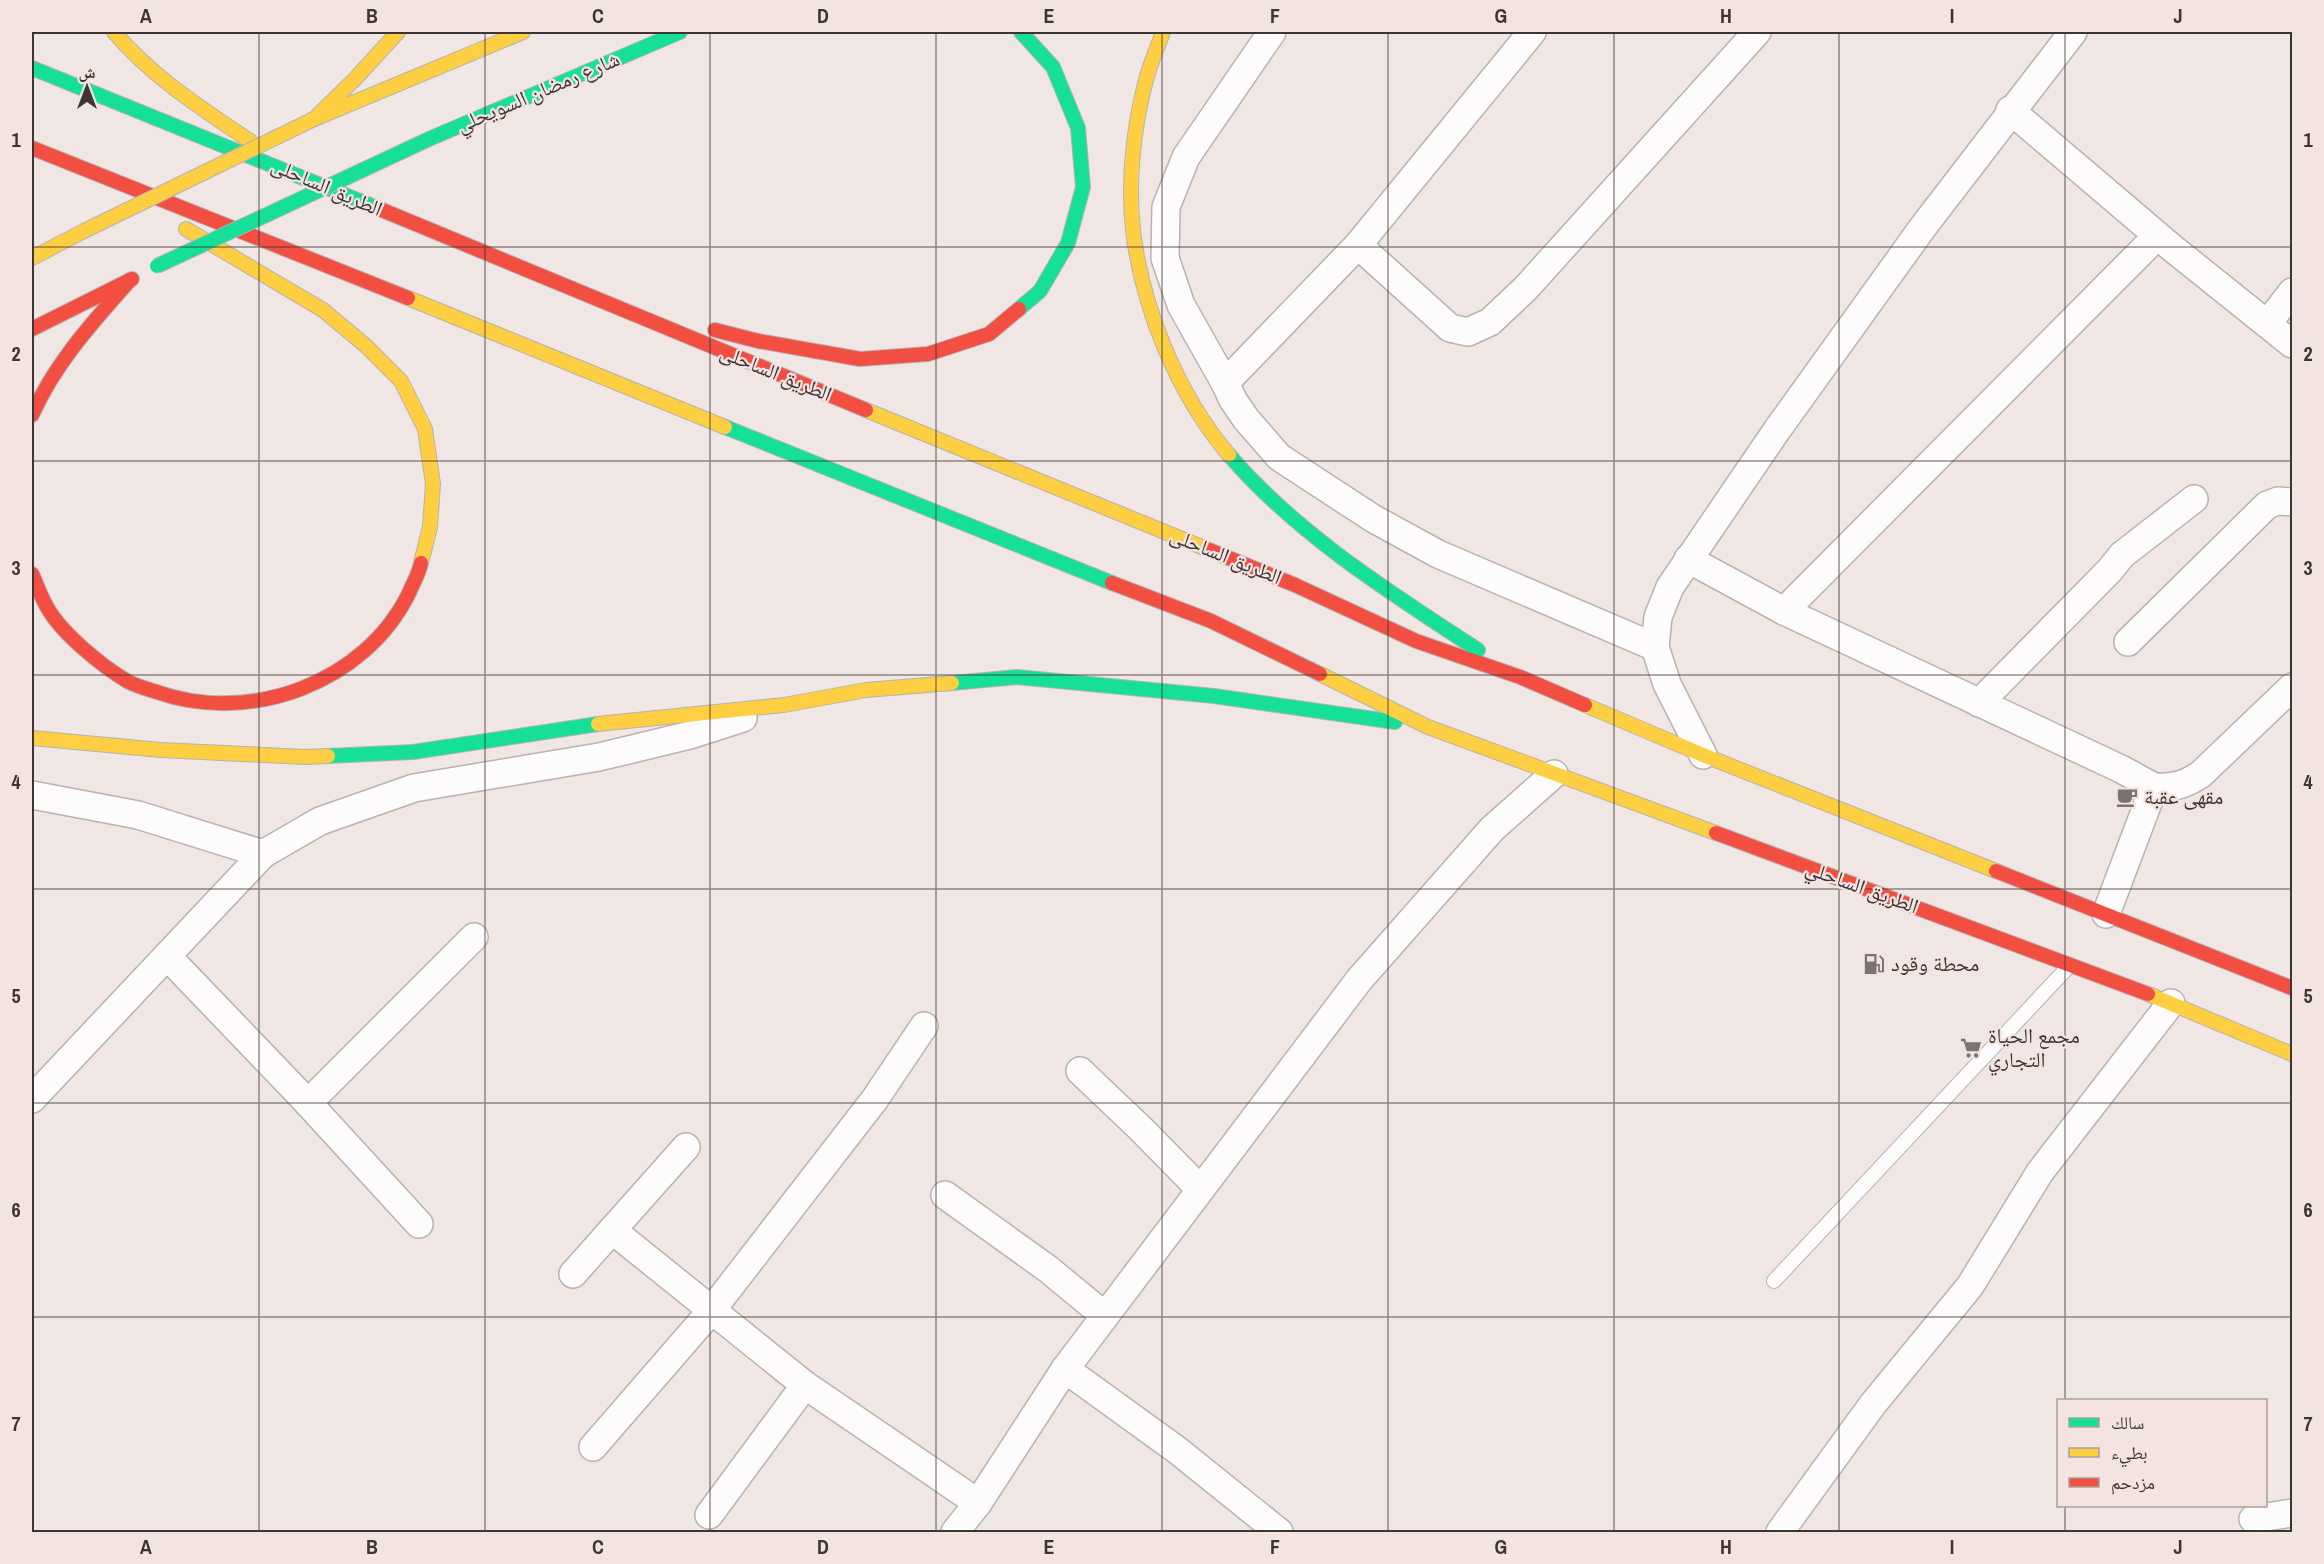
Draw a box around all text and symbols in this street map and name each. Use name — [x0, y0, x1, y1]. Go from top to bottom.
text: A — [140, 2, 152, 29]
text: B — [366, 2, 378, 29]
text: C — [592, 2, 604, 29]
text: D — [817, 2, 829, 29]
text: E — [1044, 2, 1055, 29]
text: F — [1270, 2, 1280, 29]
text: G — [1495, 2, 1507, 29]
text: H — [1720, 2, 1732, 29]
text: I — [1950, 2, 1954, 29]
text: J — [2173, 2, 2183, 29]
street label: شارع رمضان السويحلي — [452, 44, 625, 141]
north arrow — [57, 57, 117, 117]
text: ش — [79, 61, 96, 83]
text: 1 — [11, 126, 21, 153]
text: 1 — [2303, 126, 2313, 153]
street label: الطريق الساحلى — [267, 150, 387, 223]
street label: الطريق الساحلى — [716, 337, 836, 408]
text: 2 — [11, 340, 21, 367]
text: 2 — [2303, 340, 2313, 367]
street label: الطريق الساحلى — [1166, 520, 1286, 591]
text: 3 — [11, 554, 21, 581]
text: 3 — [2303, 554, 2313, 581]
text: 4 — [11, 768, 21, 795]
text: 4 — [2303, 768, 2313, 795]
place label: مقهى عقبة — [2144, 782, 2223, 811]
cafe icon: مقهى عقبة — [2115, 785, 2139, 809]
street label: الطريق الساحلي — [1801, 853, 1923, 923]
place label: محطة وقود — [1891, 949, 1979, 978]
fuel station icon: محطة وقود — [1862, 952, 1886, 976]
text: 5 — [11, 982, 21, 1009]
text: 5 — [2303, 982, 2313, 1009]
place label: مجمع الحياة التجاري — [1988, 1021, 2080, 1076]
supermarket icon: مجمع الحياة التجاري — [1959, 1036, 1983, 1060]
text: 6 — [11, 1196, 21, 1223]
text: 6 — [2303, 1196, 2313, 1223]
legend — [2057, 1399, 2267, 1507]
text: 7 — [11, 1410, 21, 1437]
text: سالك — [2111, 1410, 2144, 1435]
text: 7 — [2303, 1410, 2313, 1437]
text: بطيء — [2111, 1440, 2148, 1468]
text: مزدحم — [2111, 1470, 2155, 1495]
text: A — [140, 1533, 152, 1560]
text: B — [366, 1533, 378, 1560]
text: C — [592, 1533, 604, 1560]
text: D — [817, 1533, 829, 1560]
text: E — [1044, 1533, 1055, 1560]
text: F — [1270, 1533, 1280, 1560]
text: G — [1495, 1533, 1507, 1560]
text: H — [1720, 1533, 1732, 1560]
text: I — [1950, 1533, 1954, 1560]
text: J — [2173, 1533, 2183, 1560]

